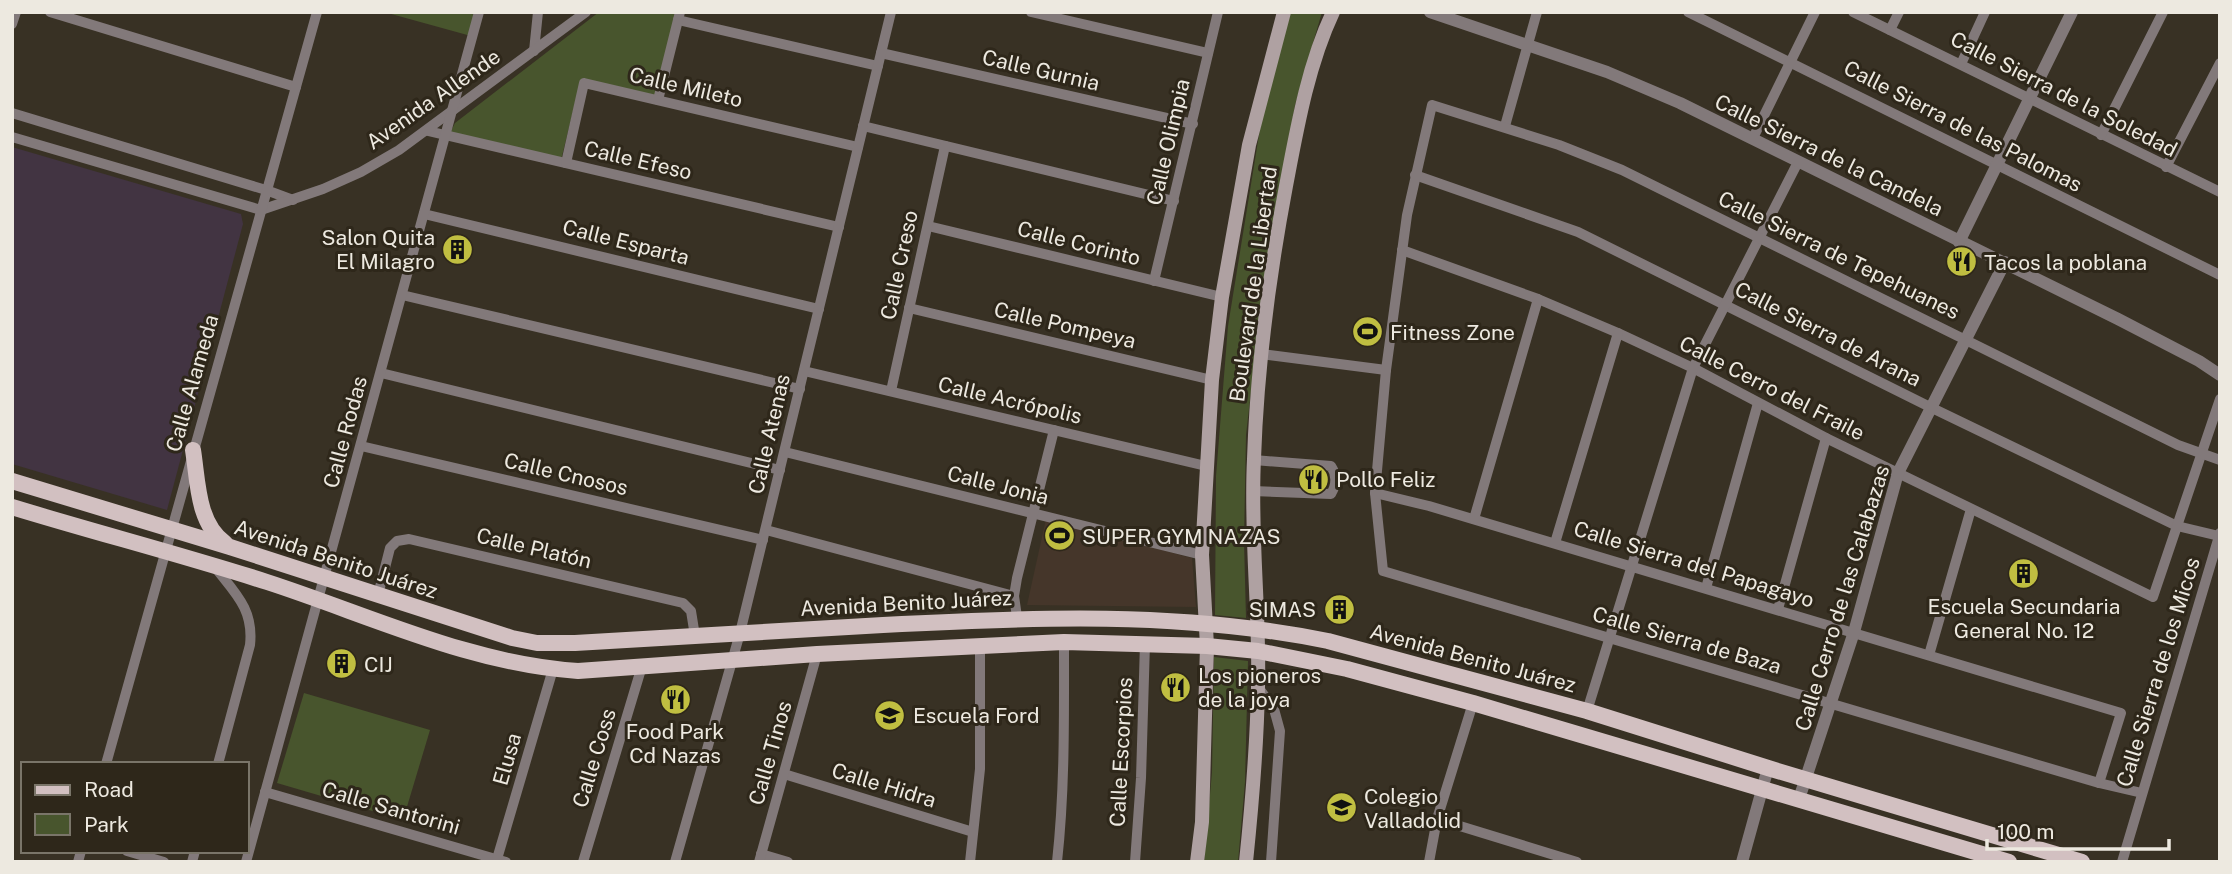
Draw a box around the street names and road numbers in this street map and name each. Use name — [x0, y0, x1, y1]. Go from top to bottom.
street label: Calle Sierra de la Soledad — [1946, 26, 2182, 162]
street label: Avenida Allende — [361, 44, 505, 154]
street label: Calle Gurnia — [980, 44, 1102, 96]
street label: Calle Sierra de las Palomas — [1840, 55, 2086, 197]
street label: Calle Mileto — [627, 62, 745, 112]
street label: Calle Olimpia — [1141, 76, 1195, 208]
street label: Calle Sierra de la Candela — [1711, 89, 1947, 221]
street label: Calle Efeso — [582, 135, 694, 185]
street label: Boulevard de la Libertad — [1224, 165, 1282, 403]
street label: Calle Sierra de Tepehuanes — [1714, 186, 1964, 324]
street label: Calle Creso — [875, 208, 923, 322]
street label: Calle Esparta — [560, 214, 692, 270]
street label: Calle Corinto — [1015, 216, 1143, 270]
street label: Calle Sierra de Arana — [1731, 276, 1925, 392]
street label: Calle Pompeya — [992, 297, 1138, 353]
street label: Calle Alameda — [160, 311, 224, 455]
street label: Calle Cerro del Fraile — [1675, 330, 1869, 446]
street label: Calle Acrópolis — [936, 371, 1084, 429]
street label: Calle Atenas — [743, 372, 795, 496]
street label: Calle Rodas — [318, 373, 372, 491]
street label: Calle Cnosos — [502, 448, 630, 500]
street label: Calle Jonia — [945, 460, 1051, 510]
street label: Calle Cerro de las Calabazas — [1790, 462, 1894, 734]
street label: Avenida Benito Juárez — [231, 514, 441, 604]
street label: Calle Sierra del Papagayo — [1571, 516, 1817, 612]
street label: Calle Platón — [474, 523, 594, 573]
street label: Calle Sierra de los Micos — [2111, 554, 2205, 790]
street label: Avenida Benito Juárez — [799, 585, 1013, 621]
street label: Calle Sierra de Baza — [1590, 601, 1784, 679]
street label: Avenida Benito Juárez — [1367, 618, 1579, 698]
street label: Calle Escorpios — [1105, 677, 1137, 827]
street label: Calle Tinos — [743, 698, 797, 808]
street label: Calle Coss — [567, 706, 621, 810]
street label: Elusa — [488, 730, 526, 788]
street label: Calle Hidra — [829, 757, 939, 813]
street label: Calle Santorini — [319, 776, 463, 840]

